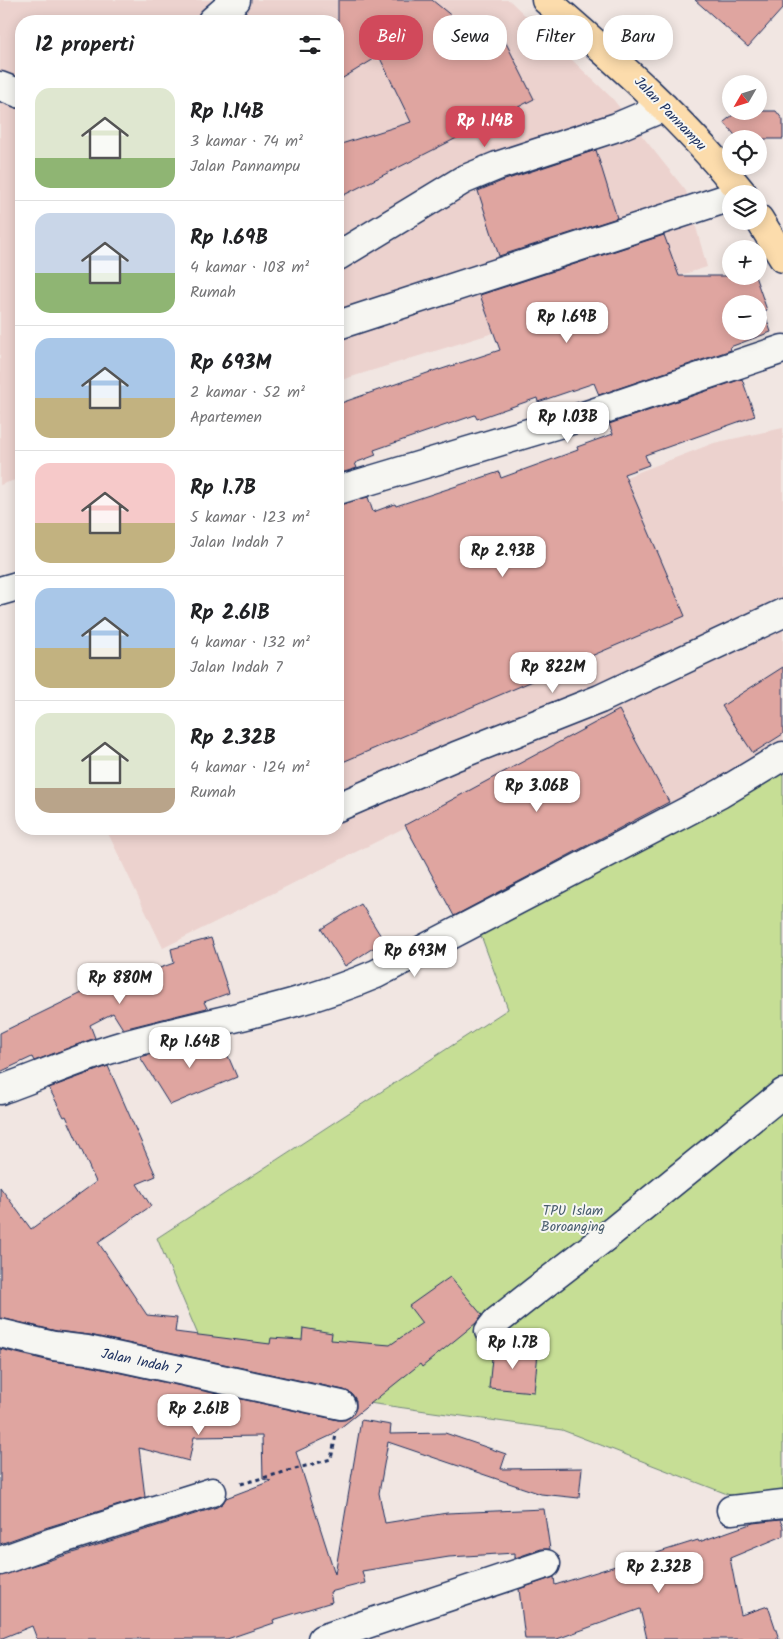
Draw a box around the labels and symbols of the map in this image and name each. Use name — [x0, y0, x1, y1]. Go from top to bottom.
street label: Jalan Pannampu — [629, 72, 712, 157]
north arrow — [722, 75, 768, 120]
pin: Rp 1.14B — [433, 106, 537, 148]
pin: Rp 1.69B — [515, 302, 619, 344]
pin: Rp 1.03B — [516, 402, 620, 444]
pin: Rp 2.93B — [451, 536, 555, 578]
pin: Rp 822M — [507, 652, 599, 694]
pin: Rp 3.06B — [485, 770, 589, 813]
pin: Rp 693M — [369, 936, 461, 978]
pin: Rp 880M — [74, 962, 166, 1005]
pin: Rp 1.64B — [138, 1026, 242, 1069]
park label: TPU Islam Boroanging — [541, 1200, 605, 1238]
pin: Rp 1.7B — [467, 1328, 559, 1370]
street label: Jalan Indah 7 — [99, 1343, 183, 1381]
pin: Rp 2.61B — [147, 1394, 251, 1436]
pin: Rp 2.32B — [607, 1552, 711, 1594]

